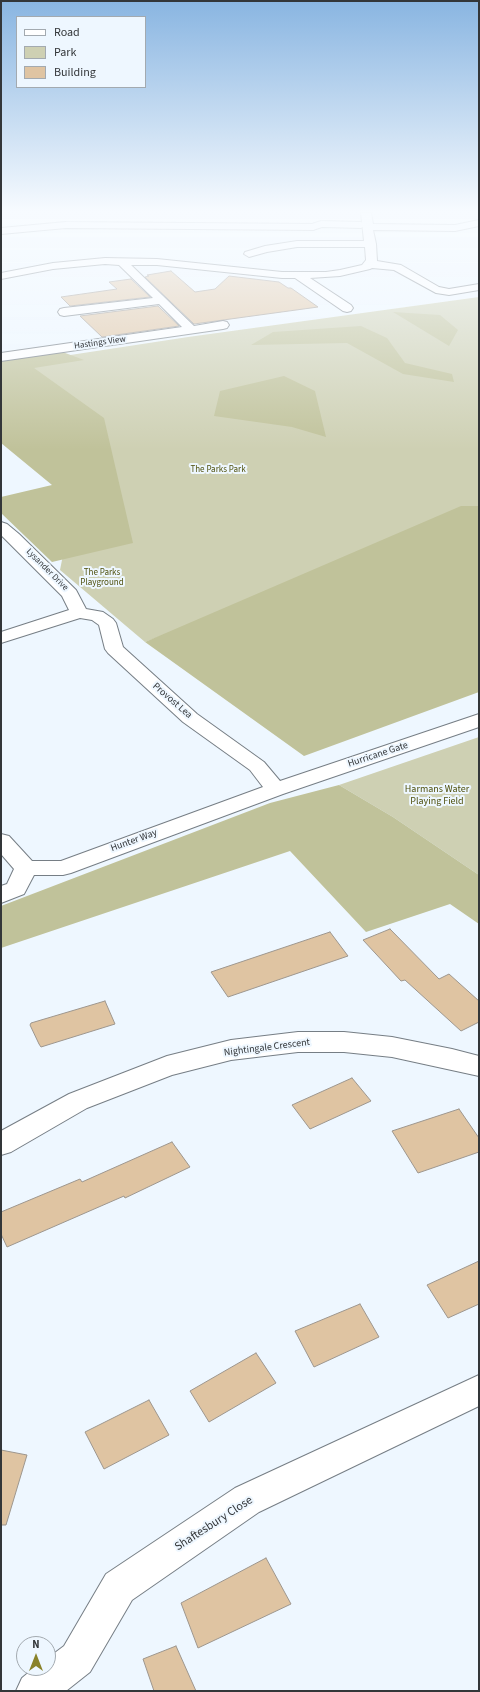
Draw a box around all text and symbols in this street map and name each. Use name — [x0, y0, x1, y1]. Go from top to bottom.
legend — [16, 16, 146, 88]
text: Road — [54, 24, 80, 41]
text: Park — [54, 44, 76, 61]
text: Building — [54, 64, 96, 81]
street label: Hastings View — [73, 334, 127, 352]
park label: The Parks Park — [190, 465, 246, 475]
street label: Lysander Drive — [24, 547, 70, 593]
park label: The Parks Playground — [80, 568, 124, 589]
street label: Provost Lea — [150, 681, 194, 721]
street label: Hurricane Gate — [346, 740, 410, 770]
park label: Harmans Water Playing Field — [405, 784, 469, 808]
street label: Hunter Way — [109, 827, 159, 855]
street label: Nightingale Crescent — [223, 1037, 311, 1059]
street label: Shaftesbury Close — [172, 1493, 256, 1555]
north arrow — [16, 1636, 56, 1676]
text: N — [32, 1637, 40, 1652]

